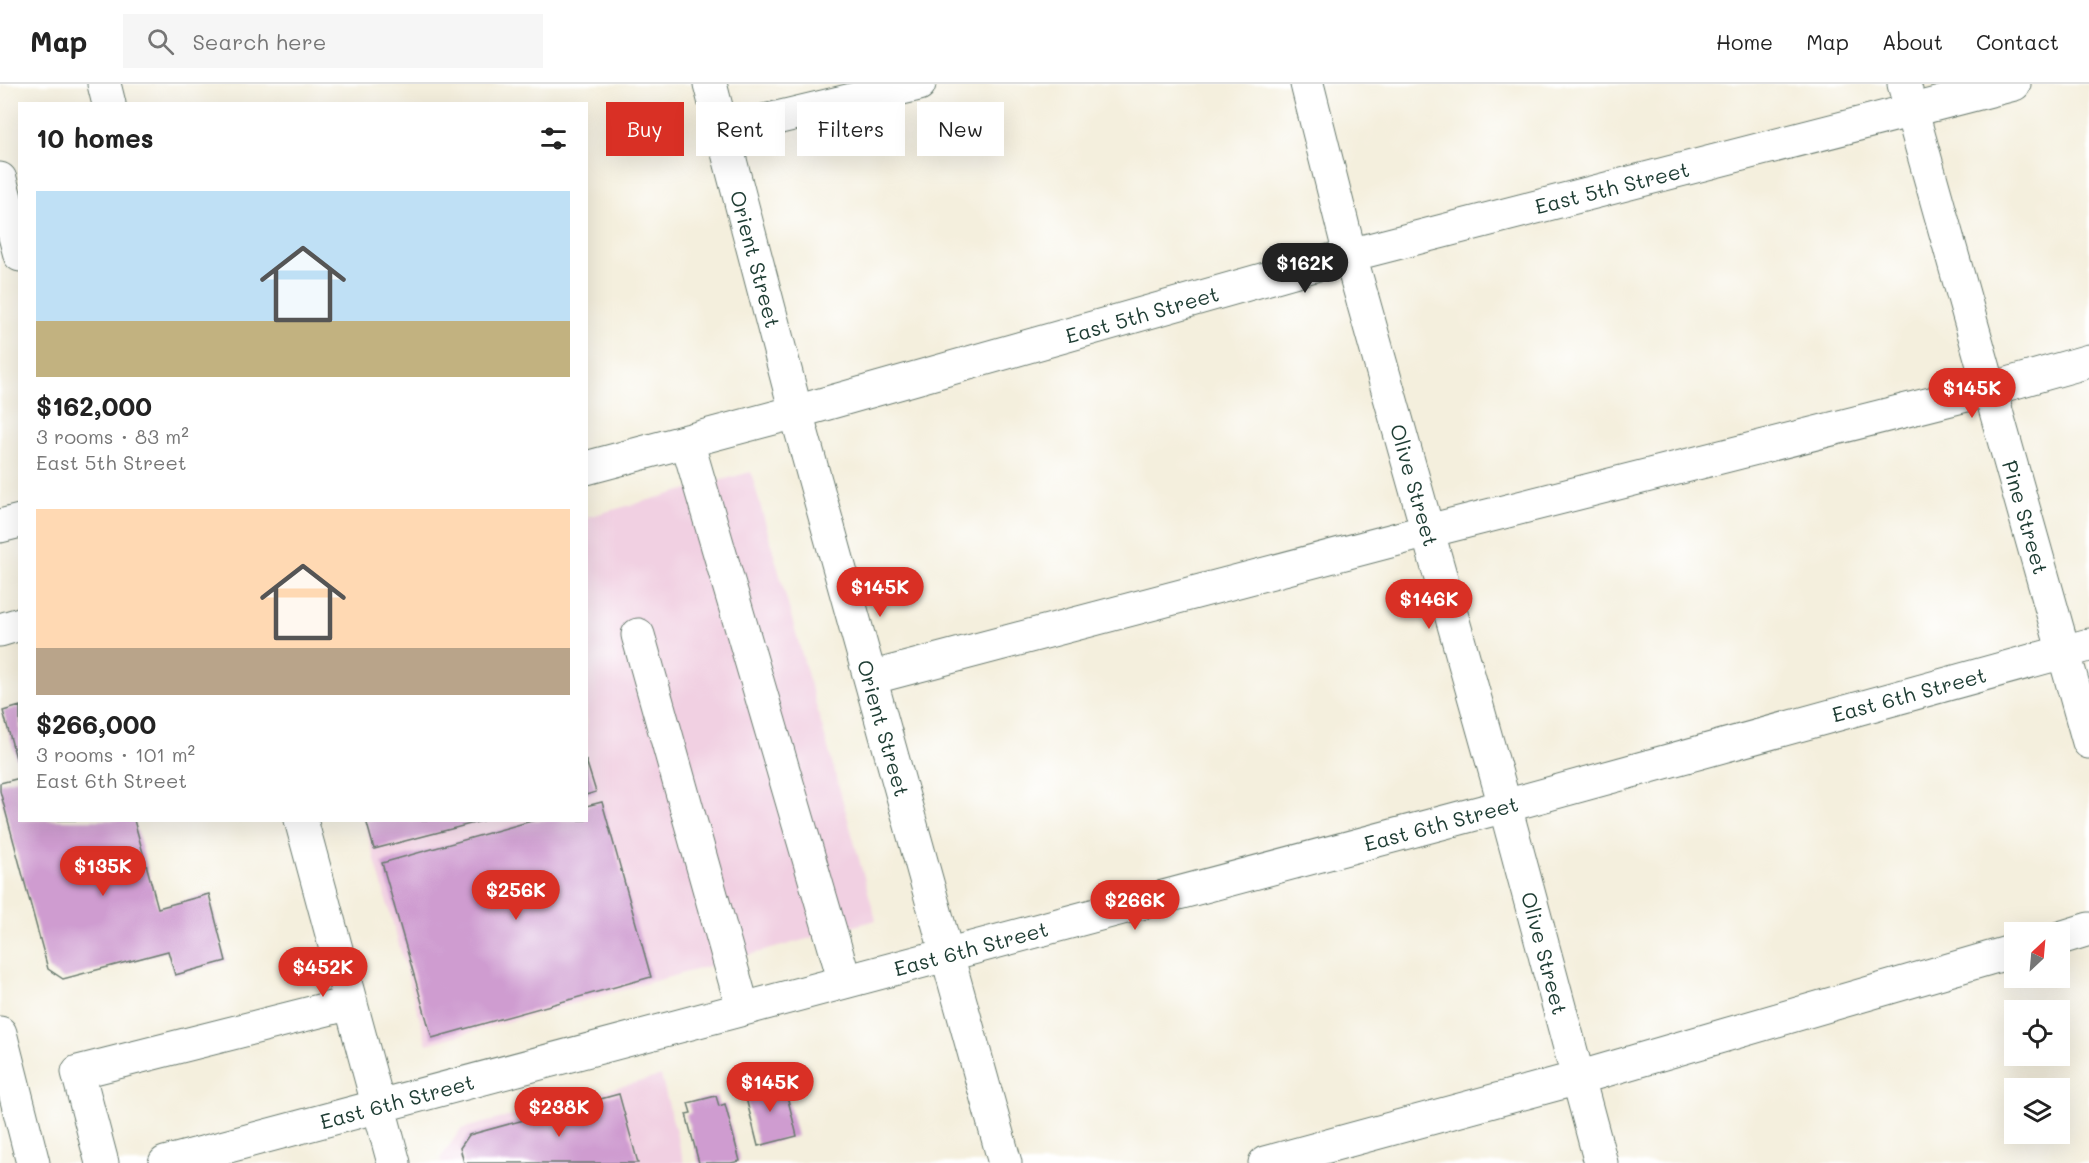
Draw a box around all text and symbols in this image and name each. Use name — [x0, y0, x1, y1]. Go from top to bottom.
search box — [123, 14, 543, 68]
text: Map — [30, 23, 87, 59]
icon: search — [144, 25, 177, 58]
text: Search here — [192, 27, 326, 56]
text: Home — [1716, 28, 1773, 55]
text: Map — [1806, 28, 1849, 55]
text: About — [1882, 28, 1943, 55]
text: Contact — [1976, 28, 2059, 55]
chip: Buy — [606, 102, 684, 156]
chip: Rent — [696, 102, 785, 156]
chip: Filters — [797, 102, 905, 156]
chip: New — [917, 102, 1004, 156]
text: 10 homes — [36, 121, 154, 155]
icon: filters — [537, 122, 570, 155]
street label: East 5th Street — [1532, 155, 1692, 219]
street label: Orient Street — [725, 187, 787, 331]
icon: home — [249, 230, 357, 338]
pin: $162K — [1263, 243, 1347, 294]
text: $162K — [1276, 249, 1334, 275]
street label: East 5th Street — [1062, 279, 1222, 349]
pin: $145K — [1930, 368, 2014, 419]
text: $145K — [1943, 374, 2001, 400]
text: $162,000 — [36, 389, 152, 423]
street label: Olive Street — [1385, 421, 1445, 549]
text: 3 rooms · 83 m² — [36, 423, 189, 449]
text: East 5th Street — [36, 449, 187, 475]
street label: Pine Street — [1997, 457, 2055, 577]
icon: home — [249, 548, 357, 656]
pin: $145K — [838, 567, 922, 618]
text: $145K — [851, 573, 909, 599]
pin: $146K — [1387, 579, 1471, 630]
text: $146K — [1399, 585, 1459, 611]
street label: Orient Street — [852, 656, 916, 800]
street label: East 6th Street — [1829, 660, 1989, 728]
text: $266,000 — [36, 707, 156, 741]
text: 3 rooms · 101 m² — [36, 741, 195, 767]
text: East 6th Street — [36, 767, 187, 793]
street label: East 6th Street — [1361, 789, 1521, 857]
pin: $135K — [61, 846, 145, 897]
text: $135K — [74, 852, 132, 878]
pin: $256K — [474, 870, 558, 921]
text: $256K — [486, 876, 546, 902]
pin: $266K — [1093, 880, 1177, 931]
text: $266K — [1105, 886, 1165, 912]
street label: Olive Street — [1516, 889, 1574, 1017]
street label: East 6th Street — [891, 914, 1051, 982]
north arrow — [2004, 922, 2070, 988]
map controls — [2004, 922, 2070, 1144]
pin: $452K — [281, 947, 365, 998]
text: $452K — [292, 953, 354, 979]
button: locate — [2004, 1000, 2070, 1066]
pin: $145K — [728, 1062, 812, 1113]
street label: East 6th Street — [317, 1067, 477, 1135]
text: $145K — [741, 1068, 799, 1094]
button: layers — [2004, 1078, 2070, 1144]
pin: $238K — [517, 1087, 601, 1138]
text: $238K — [528, 1093, 590, 1119]

